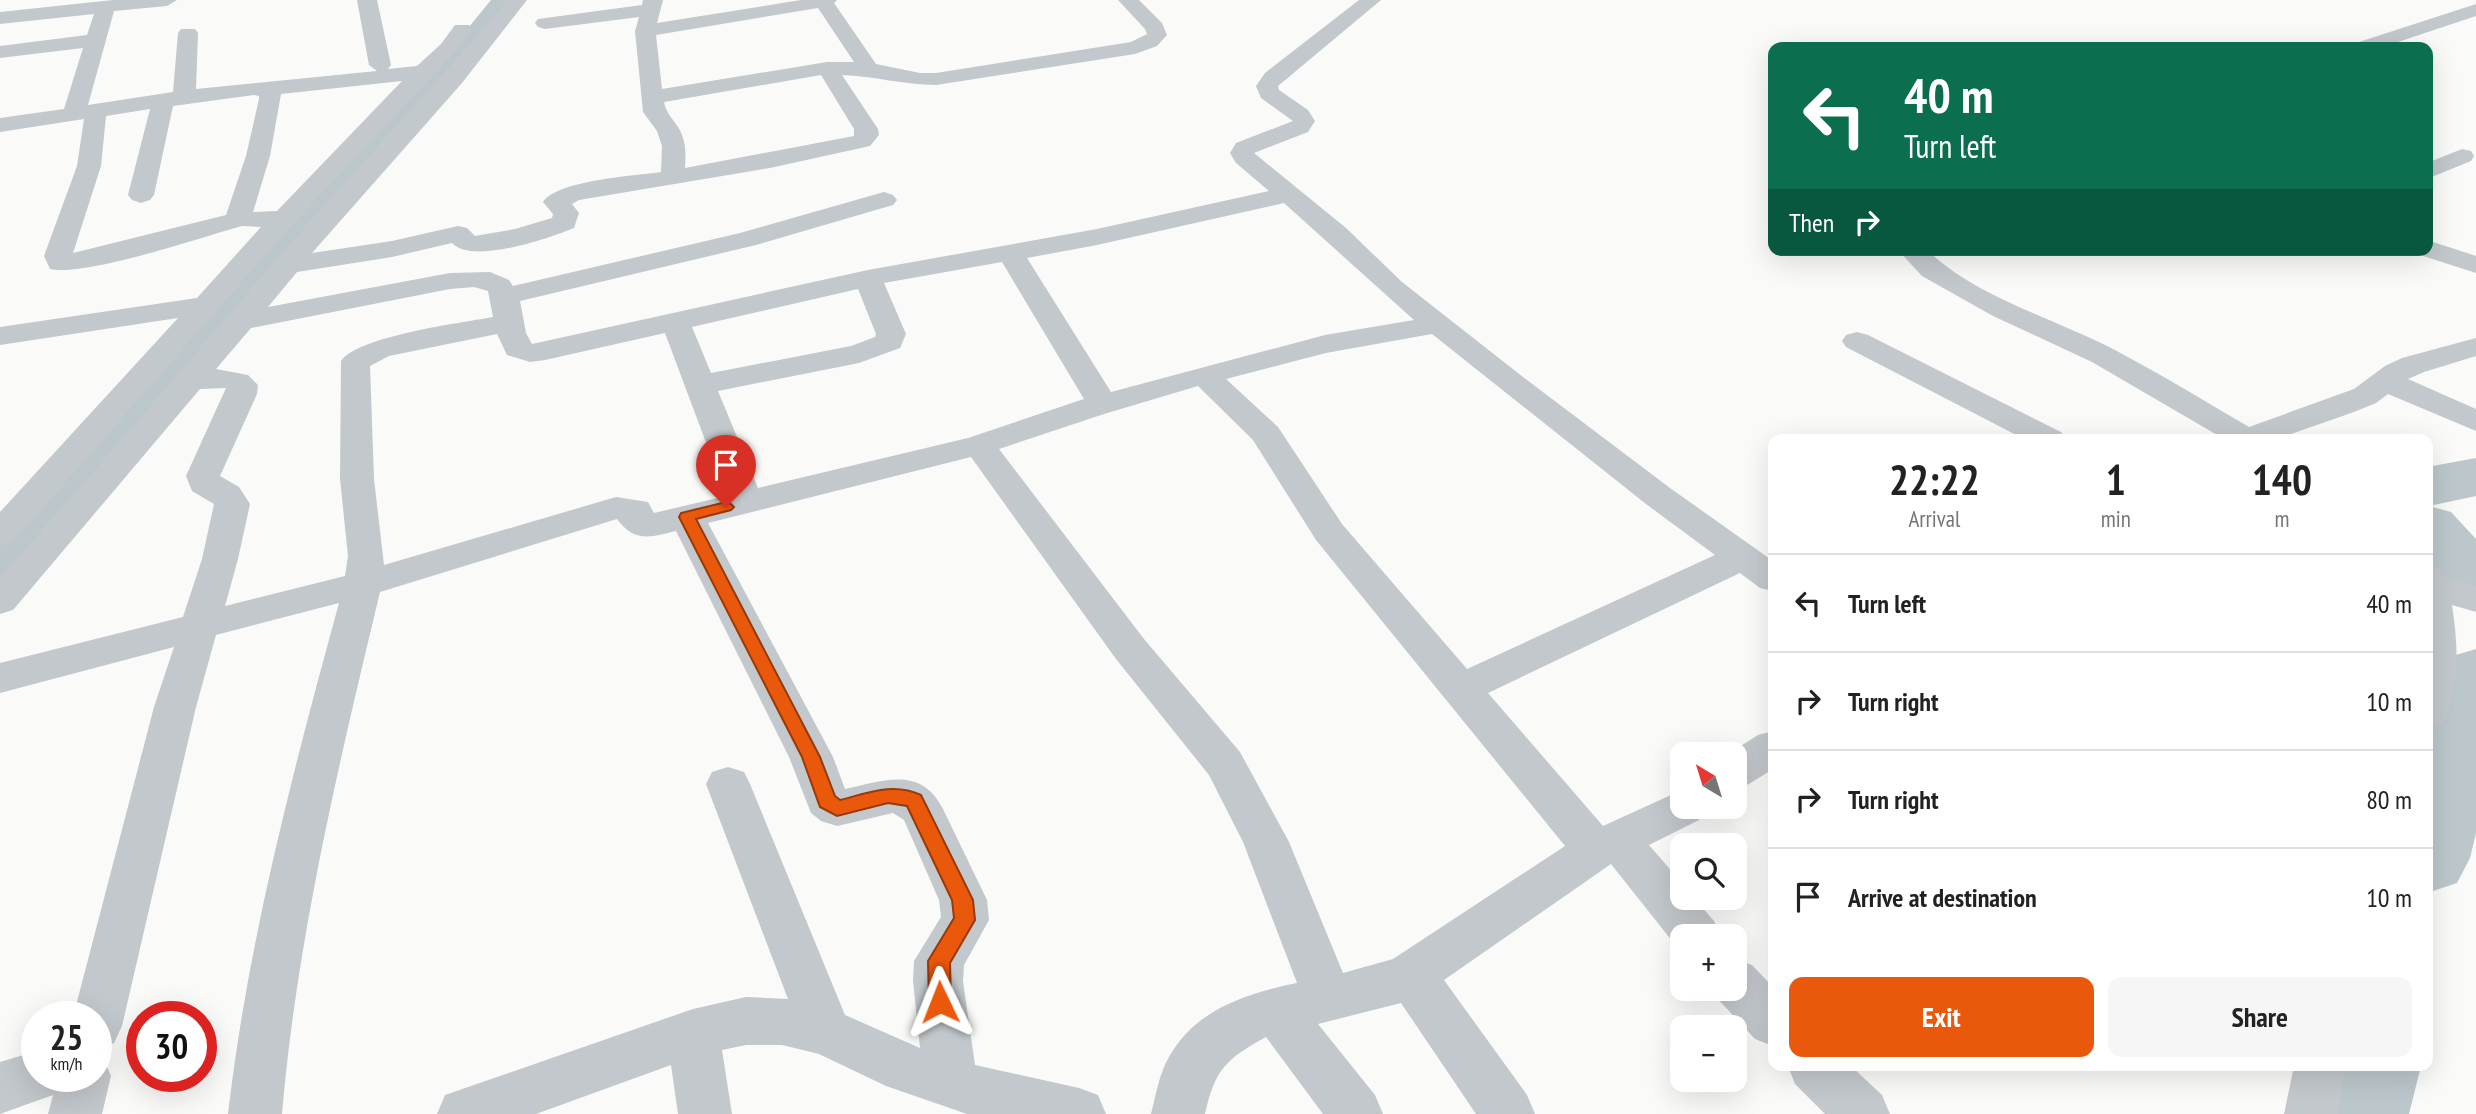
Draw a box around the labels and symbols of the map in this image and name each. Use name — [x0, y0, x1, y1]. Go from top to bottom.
pin — [696, 435, 756, 507]
north arrow — [1670, 742, 1746, 819]
position arrow — [903, 965, 977, 1039]
speed limit sign: 30 — [126, 1001, 217, 1092]

